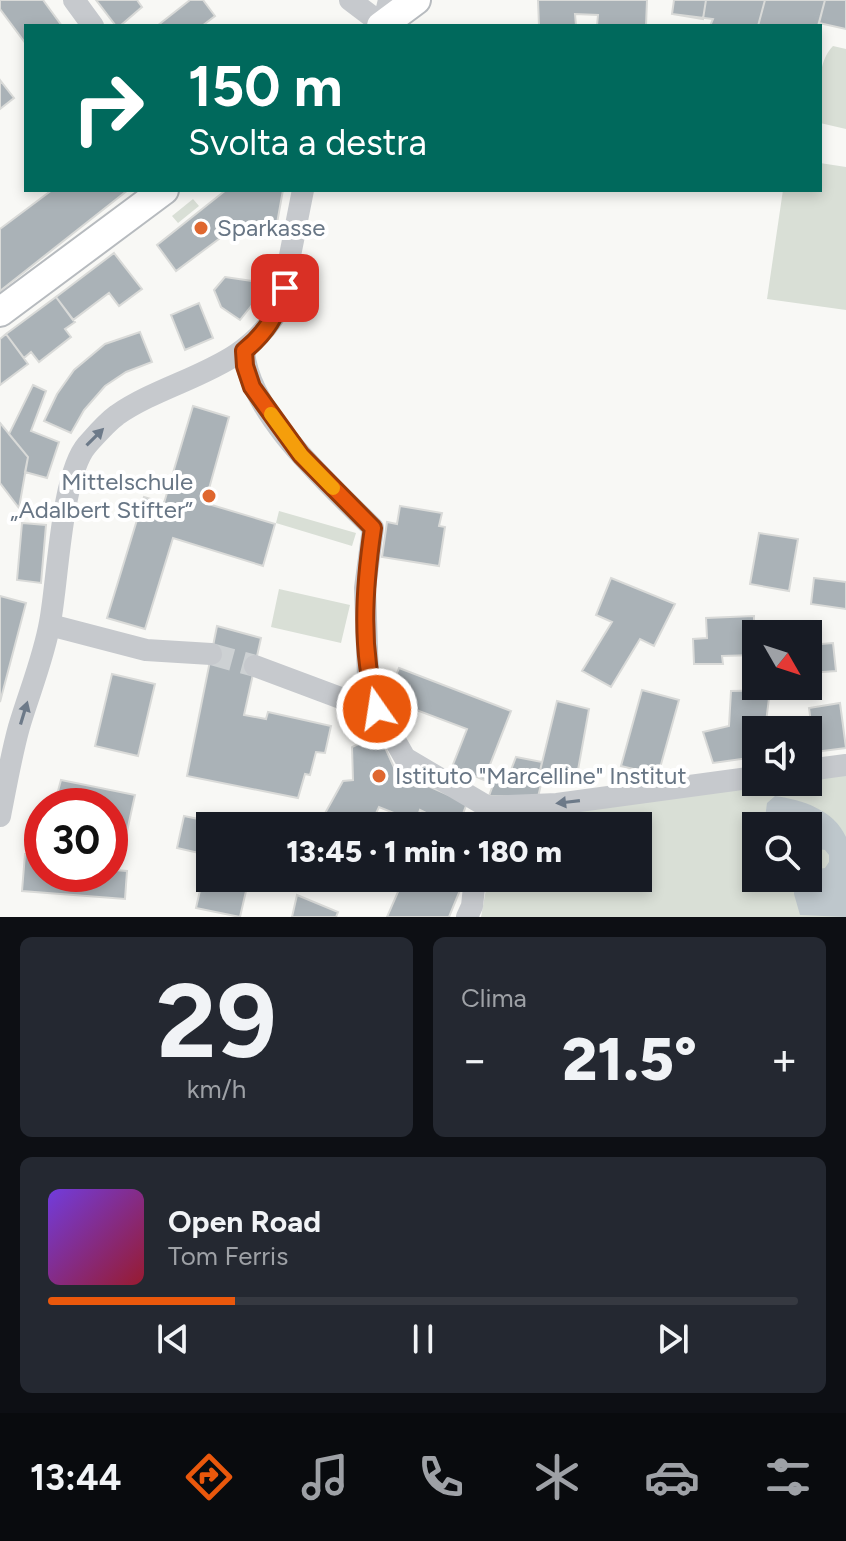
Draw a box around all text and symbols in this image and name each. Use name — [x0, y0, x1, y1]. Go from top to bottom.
text: 150 m — [188, 53, 343, 120]
icon: right — [56, 56, 160, 160]
text: Svolta a destra — [188, 121, 427, 164]
place label: Sparkasse — [217, 213, 325, 242]
marker: Sparkasse — [192, 219, 210, 237]
pin — [251, 254, 319, 322]
icon: arrive — [263, 266, 307, 310]
one-way arrow — [85, 428, 104, 447]
place label: Mittelschule „Adalbert Stifter” — [10, 467, 193, 524]
marker: Mittelschule „Adalbert Stifter” — [200, 487, 218, 505]
north arrow — [742, 620, 822, 700]
map controls — [742, 620, 822, 892]
position arrow — [335, 667, 419, 751]
one-way arrow — [18, 700, 31, 724]
button: sound — [742, 716, 822, 796]
place label: Istituto "Marcelline" Institut — [395, 761, 687, 790]
marker: Istituto "Marcelline" Institut — [370, 767, 388, 785]
speed limit sign: 30 — [24, 788, 128, 892]
one-way arrow — [555, 796, 580, 809]
button: search — [742, 812, 822, 892]
text: 13:45 · 1 min · 180 m — [286, 833, 562, 870]
text: 29 — [156, 958, 277, 1083]
text: Clima — [461, 982, 527, 1014]
text: 21.5° — [562, 1023, 697, 1095]
text: − — [461, 1033, 488, 1086]
text: + — [771, 1033, 798, 1086]
text: km/h — [187, 1073, 246, 1105]
text: Open Road — [168, 1203, 321, 1240]
text: Tom Ferris — [168, 1240, 288, 1272]
icon: previous — [151, 1317, 195, 1361]
icon: pause — [401, 1317, 445, 1361]
icon: next — [651, 1317, 695, 1361]
icon: directions — [181, 1449, 237, 1505]
icon: music — [297, 1449, 353, 1505]
icon: phone — [413, 1449, 469, 1505]
icon: climate — [529, 1449, 585, 1505]
icon: car — [644, 1449, 700, 1505]
icon: filters — [760, 1449, 816, 1505]
text: 13:44 — [30, 1456, 122, 1499]

